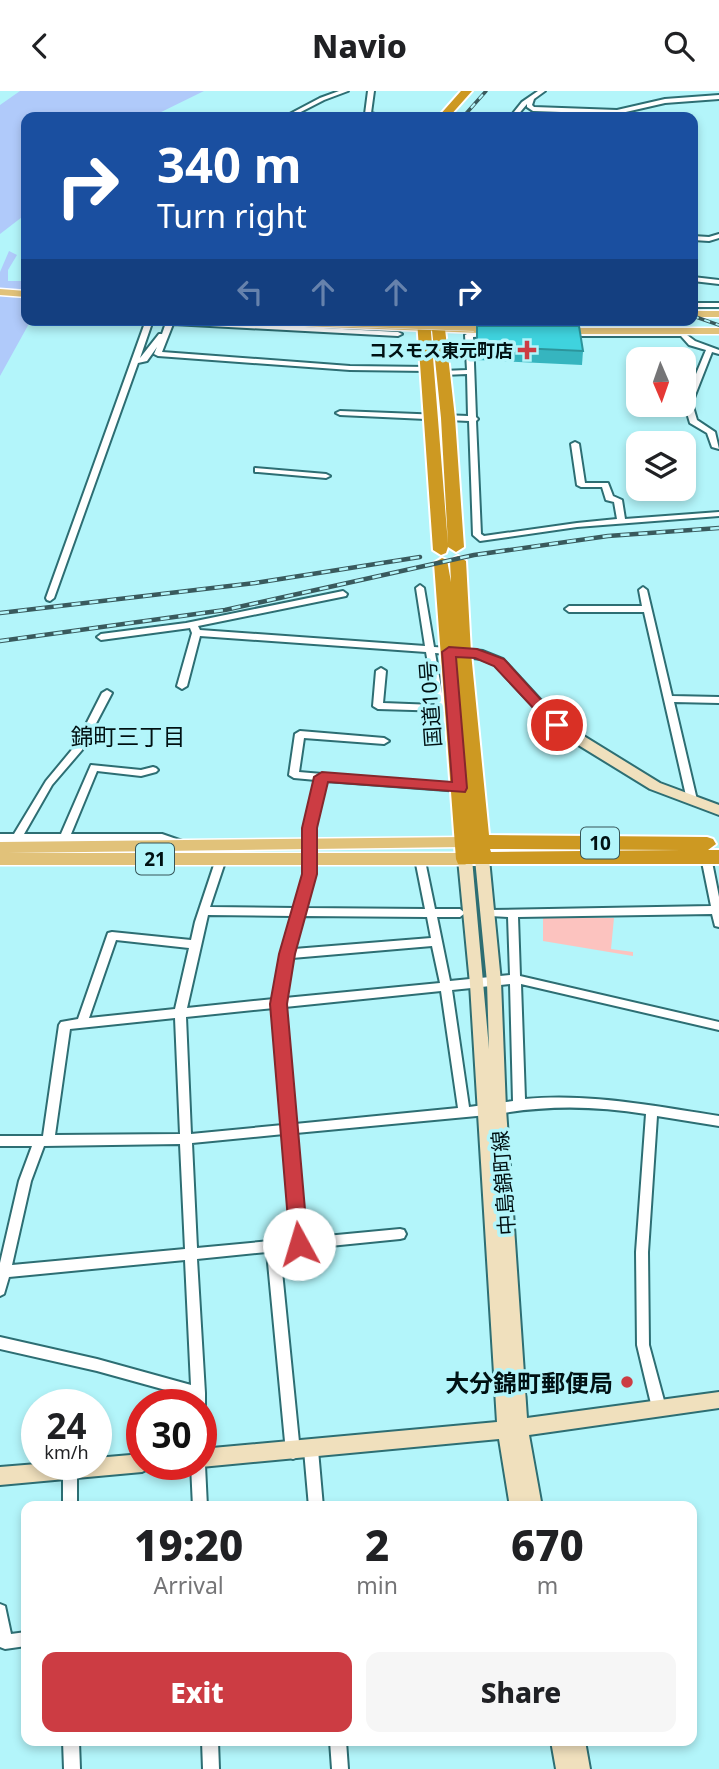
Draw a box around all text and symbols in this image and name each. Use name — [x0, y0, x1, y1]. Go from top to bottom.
text: Navio — [312, 24, 407, 67]
icon: back — [21, 27, 59, 65]
icon: search — [660, 27, 698, 65]
text: 340 m — [157, 131, 302, 197]
icon: right — [42, 140, 133, 231]
text: Turn right — [157, 194, 307, 237]
icon: left — [231, 273, 269, 311]
icon: ahead — [304, 273, 342, 311]
icon: ahead — [377, 273, 415, 311]
icon: right — [450, 273, 488, 311]
place label: コスモス東元町店 — [369, 338, 513, 362]
marker: コスモス東元町店 — [519, 342, 535, 358]
north arrow — [626, 347, 696, 417]
map controls — [626, 347, 696, 501]
button: layers — [626, 431, 696, 501]
street label: 国道10号 — [413, 660, 447, 748]
pin — [527, 695, 587, 755]
icon: arrive — [538, 706, 576, 744]
district label: 錦町三丁目 — [71, 720, 186, 752]
road number: 10 — [581, 827, 619, 859]
road number: 21 — [136, 843, 174, 874]
street label: 中島錦町線 — [485, 1130, 521, 1236]
position arrow — [262, 1207, 336, 1281]
place label: 大分錦町郵便局 — [445, 1366, 613, 1399]
marker: 大分錦町郵便局 — [619, 1374, 635, 1390]
speed limit sign: 30 — [126, 1389, 217, 1480]
text: 24 — [46, 1402, 87, 1449]
text: km/h — [44, 1440, 89, 1464]
text: 19:20 — [134, 1516, 243, 1573]
text: 2 — [365, 1516, 389, 1573]
text: 670 — [511, 1516, 584, 1573]
text: Arrival — [154, 1569, 224, 1601]
text: min — [356, 1569, 398, 1601]
text: m — [537, 1569, 558, 1601]
button: Exit — [42, 1652, 352, 1732]
button: Share — [366, 1652, 676, 1732]

